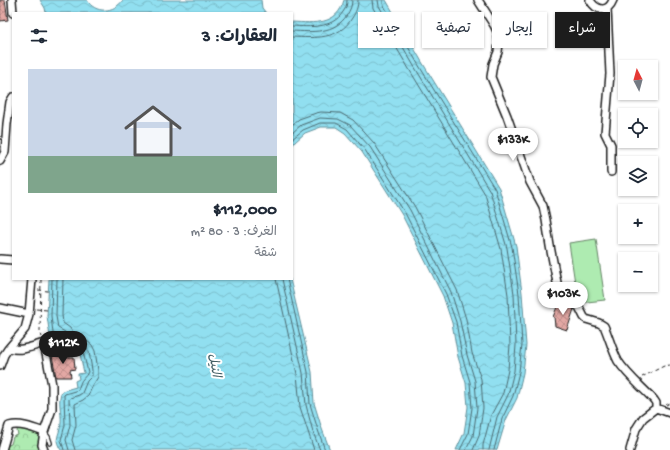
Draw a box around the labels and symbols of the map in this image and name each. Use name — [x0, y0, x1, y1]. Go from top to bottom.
north arrow — [618, 60, 658, 100]
pin: $133K — [485, 128, 541, 162]
pin: $103K — [535, 282, 591, 316]
pin: $112K — [35, 331, 91, 365]
water label: النيل — [204, 352, 224, 380]

